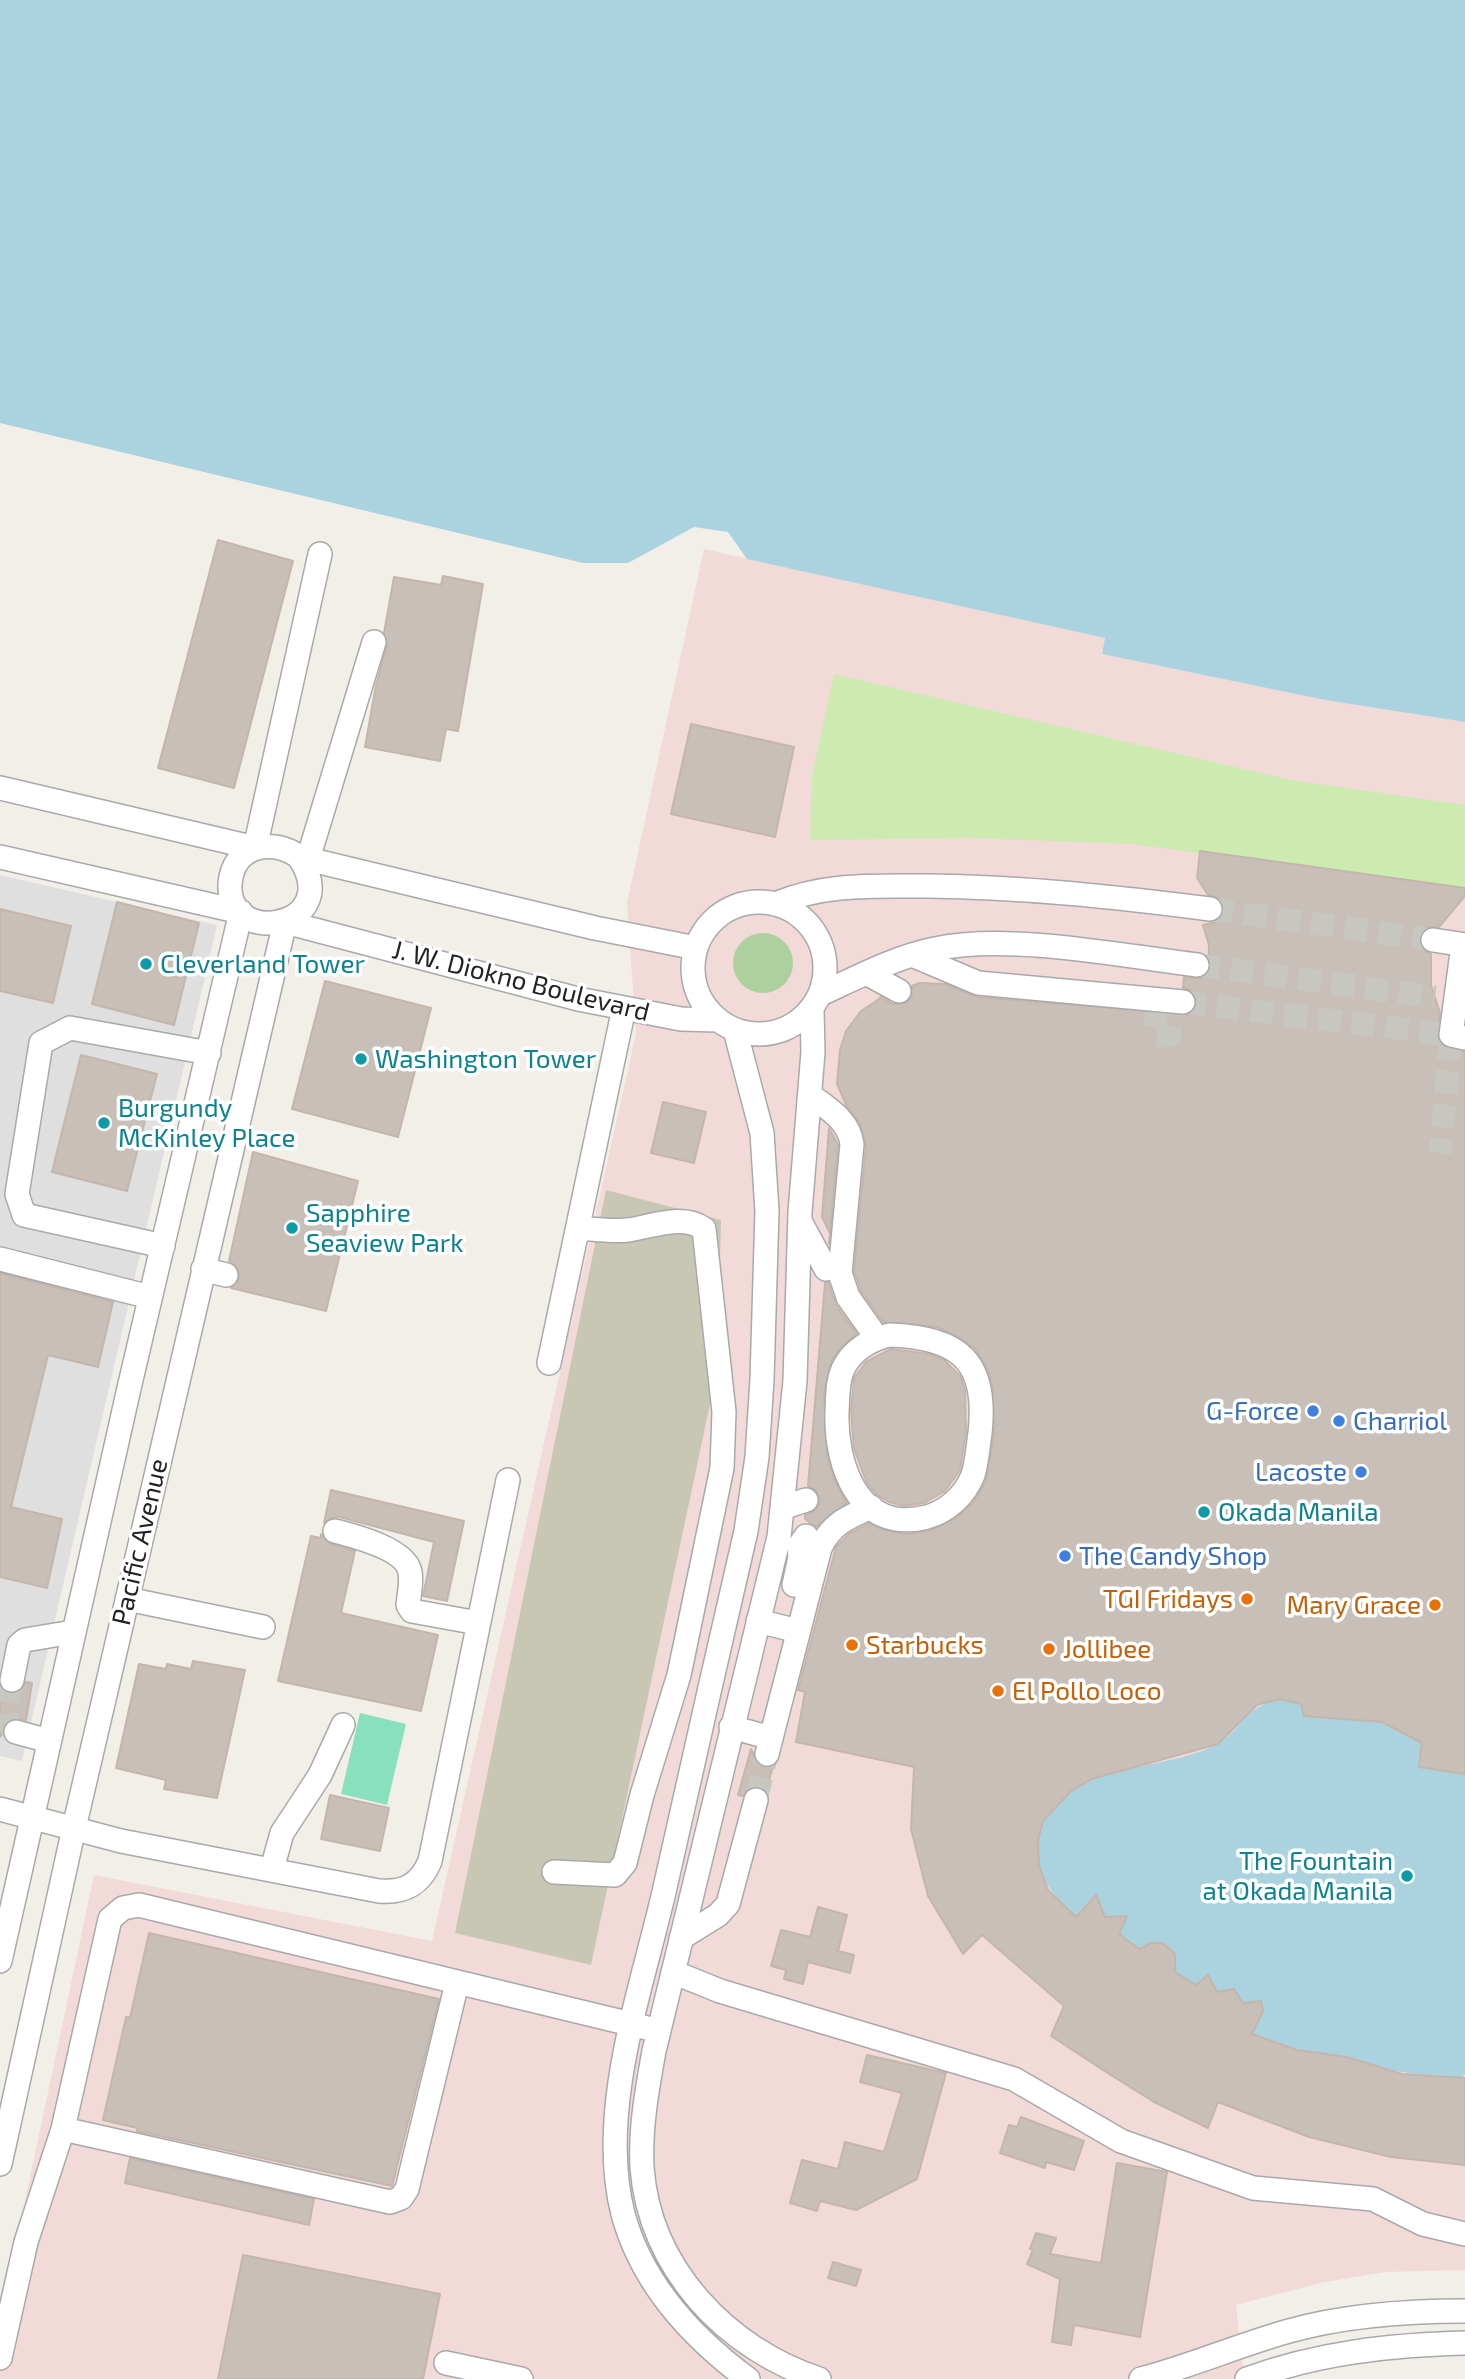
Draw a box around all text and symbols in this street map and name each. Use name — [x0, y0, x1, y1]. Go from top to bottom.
street label: J. W. Diokno Boulevard — [389, 934, 653, 1028]
place label: Cleverland Tower — [160, 948, 365, 980]
marker: Cleverland Tower — [138, 956, 154, 972]
place label: Washington Tower — [375, 1043, 596, 1075]
marker: Washington Tower — [353, 1051, 369, 1067]
place label: Burgundy McKinley Place — [118, 1092, 295, 1154]
marker: Burgundy McKinley Place — [96, 1115, 112, 1131]
place label: Sapphire Seaview Park — [306, 1197, 463, 1258]
marker: Sapphire Seaview Park — [284, 1220, 300, 1236]
place label: G-Force — [1206, 1395, 1299, 1427]
marker: G-Force — [1305, 1403, 1321, 1419]
place label: Charriol — [1353, 1405, 1447, 1437]
marker: Charriol — [1331, 1413, 1347, 1429]
street label: Pacific Avenue — [106, 1456, 174, 1628]
place label: Lacoste — [1255, 1456, 1347, 1488]
marker: Lacoste — [1353, 1464, 1369, 1480]
place label: Okada Manila — [1218, 1496, 1378, 1528]
marker: Okada Manila — [1196, 1504, 1212, 1520]
place label: The Candy Shop — [1079, 1540, 1267, 1572]
marker: The Candy Shop — [1057, 1548, 1073, 1564]
place label: TGI Fridays — [1103, 1583, 1233, 1615]
place label: Mary Grace — [1286, 1589, 1421, 1621]
marker: TGI Fridays — [1239, 1591, 1255, 1607]
marker: Mary Grace — [1427, 1597, 1443, 1613]
place label: Starbucks — [866, 1629, 984, 1661]
place label: Jollibee — [1063, 1633, 1151, 1665]
marker: Starbucks — [844, 1637, 860, 1653]
marker: Jollibee — [1041, 1641, 1057, 1657]
place label: El Pollo Loco — [1012, 1675, 1161, 1707]
marker: El Pollo Loco — [990, 1683, 1006, 1699]
place label: The Fountain at Okada Manila — [1203, 1845, 1393, 1906]
marker: The Fountain at Okada Manila — [1399, 1868, 1415, 1884]

